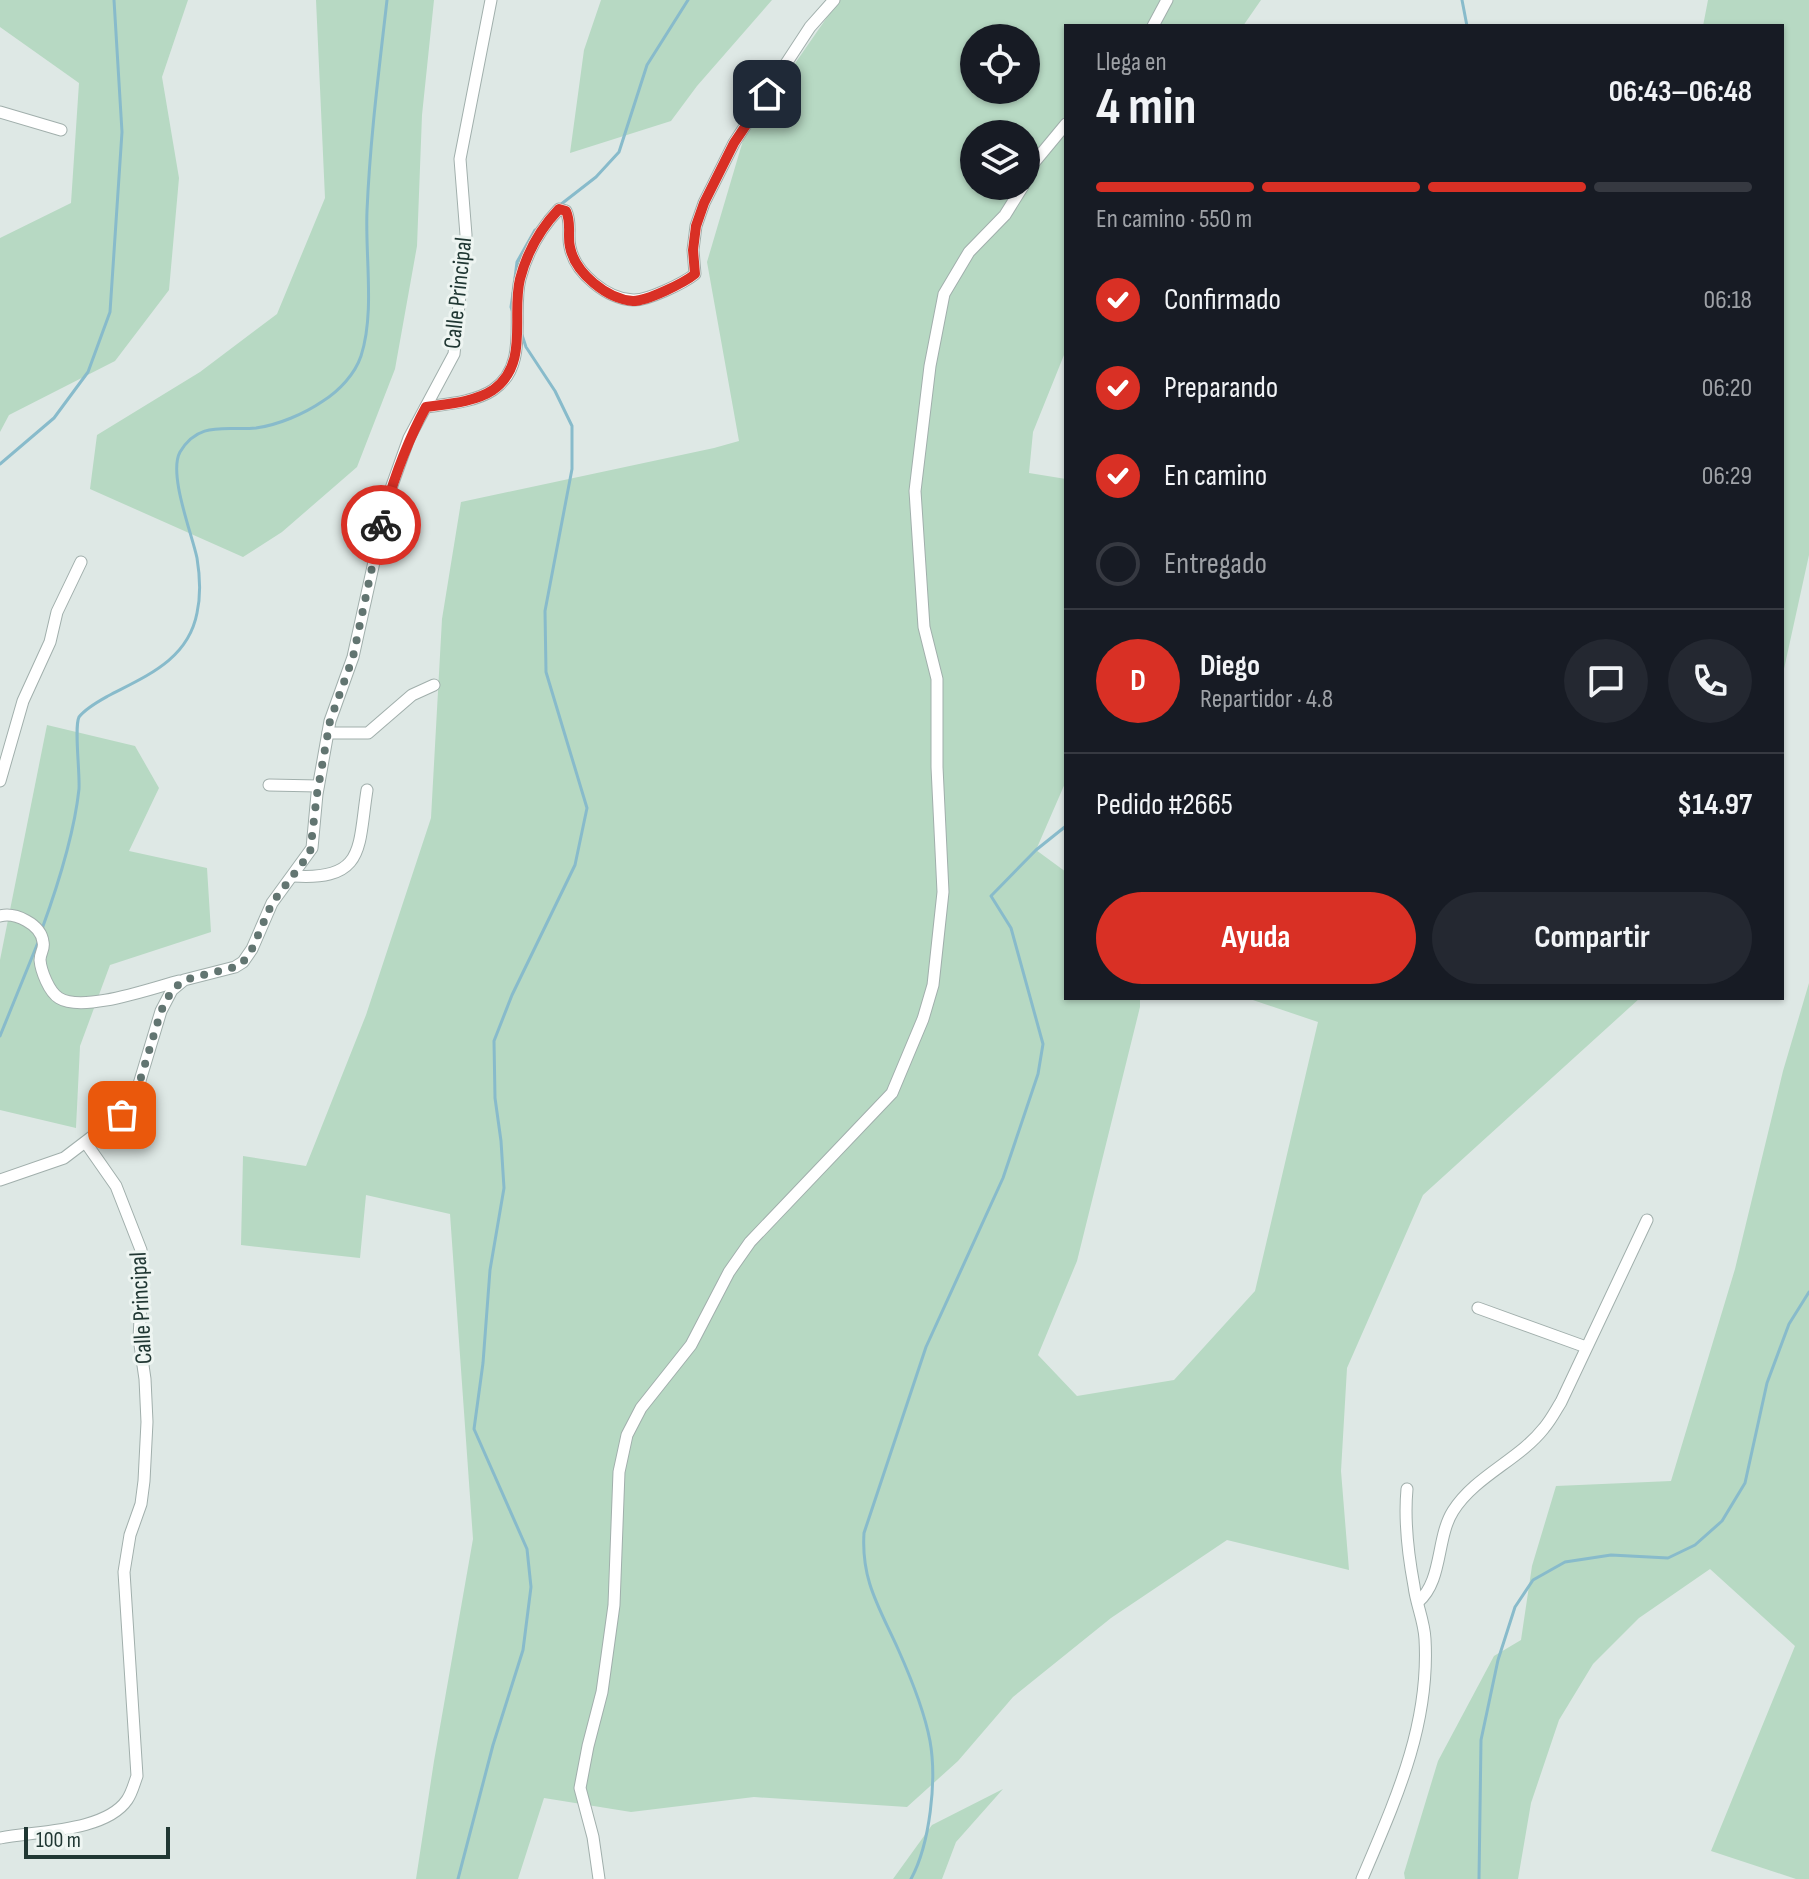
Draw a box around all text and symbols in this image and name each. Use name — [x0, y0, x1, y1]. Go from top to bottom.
map controls — [960, 24, 1040, 200]
button: locate — [960, 24, 1040, 104]
text: Llega en — [1096, 47, 1167, 78]
pin — [733, 60, 801, 128]
icon: home — [745, 72, 789, 116]
text: 06:43–06:48 — [1609, 74, 1752, 110]
text: 4 min — [1096, 76, 1196, 139]
button: layers — [960, 120, 1040, 200]
text: En camino · 550 m — [1096, 204, 1252, 235]
street label: Calle Principal — [438, 236, 478, 350]
icon: check — [1096, 278, 1140, 322]
text: Confirmado — [1164, 282, 1281, 318]
text: 06:18 — [1704, 285, 1752, 316]
icon: check — [1096, 366, 1140, 410]
text: Preparando — [1164, 370, 1278, 406]
text: 06:20 — [1702, 373, 1752, 404]
icon: check — [1096, 454, 1140, 498]
text: En camino — [1164, 458, 1267, 494]
text: 06:29 — [1702, 461, 1752, 492]
courier — [341, 485, 421, 565]
icon: bike — [359, 503, 403, 547]
text: Entregado — [1164, 546, 1267, 582]
button: chat — [1564, 639, 1648, 723]
button: phone — [1668, 639, 1752, 723]
text: Diego — [1200, 648, 1260, 684]
text: D — [1130, 663, 1146, 699]
text: Repartidor · 4.8 — [1200, 684, 1333, 715]
text: Pedido #2665 — [1096, 787, 1233, 823]
text: $14.97 — [1677, 787, 1752, 823]
button: Ayuda — [1096, 892, 1416, 984]
button: Compartir — [1432, 892, 1752, 984]
pin — [88, 1081, 156, 1149]
icon: bag — [100, 1093, 144, 1137]
street label: Calle Principal — [124, 1251, 158, 1365]
scale bar — [24, 1823, 170, 1859]
text: 100 m — [36, 1827, 81, 1854]

